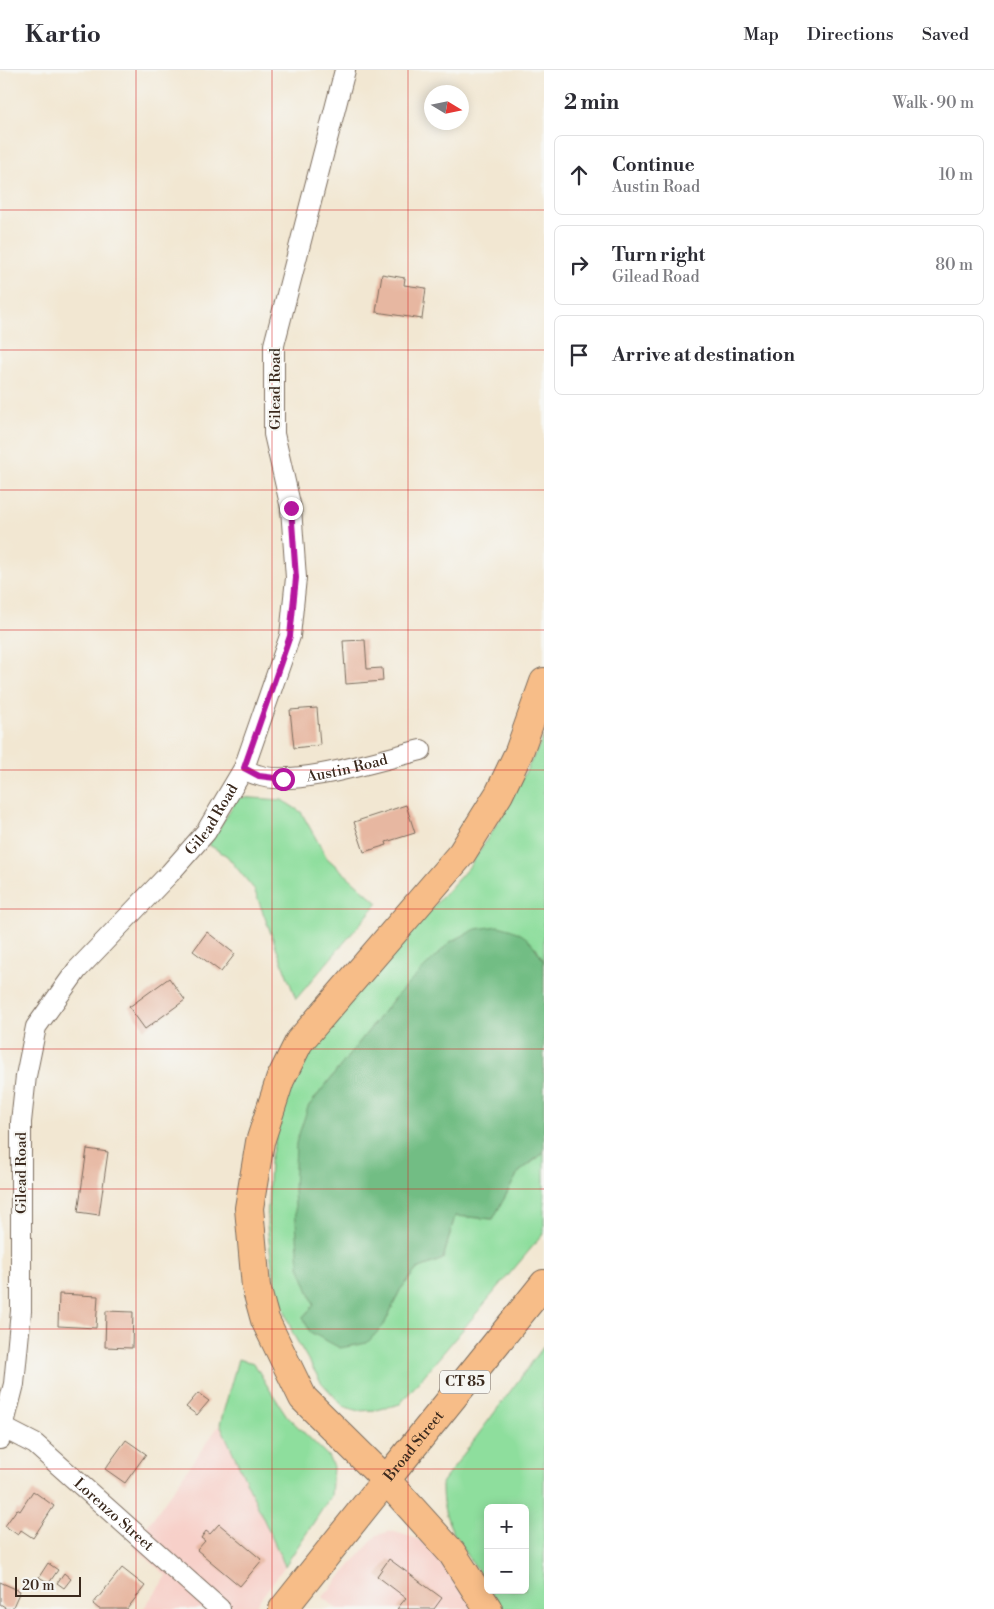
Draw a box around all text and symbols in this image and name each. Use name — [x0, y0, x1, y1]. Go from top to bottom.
text: Kartio — [25, 20, 101, 50]
text: Map — [743, 23, 779, 46]
text: Directions — [807, 23, 894, 46]
text: Saved — [922, 23, 969, 46]
north arrow — [424, 85, 469, 130]
text: 2 min — [564, 90, 619, 116]
text: Walk · 90 m — [892, 93, 974, 113]
text: Continue — [612, 153, 695, 177]
icon: ahead — [565, 161, 593, 189]
text: 10 m — [939, 165, 973, 185]
text: Austin Road — [612, 177, 700, 197]
text: Turn right — [612, 243, 705, 267]
icon: right — [565, 251, 593, 279]
text: 80 m — [935, 255, 973, 275]
text: Gilead Road — [612, 267, 699, 287]
icon: arrive — [565, 341, 593, 369]
text: Arrive at destination — [612, 343, 795, 367]
street label: Gilead Road — [266, 348, 285, 430]
route end — [280, 497, 303, 520]
street label: Austin Road — [304, 750, 390, 786]
route start — [272, 768, 295, 791]
street label: Gilead Road — [181, 780, 242, 859]
street label: Gilead Road — [12, 1132, 31, 1214]
road number: CT 85 — [440, 1370, 490, 1394]
street label: Broad Street — [379, 1406, 448, 1486]
street label: Lorenzo Street — [70, 1474, 158, 1555]
map controls — [484, 1504, 529, 1594]
button: + — [484, 1504, 529, 1549]
button: − — [484, 1549, 529, 1594]
scale bar — [15, 1574, 81, 1597]
text: 20 m — [22, 1577, 54, 1595]

